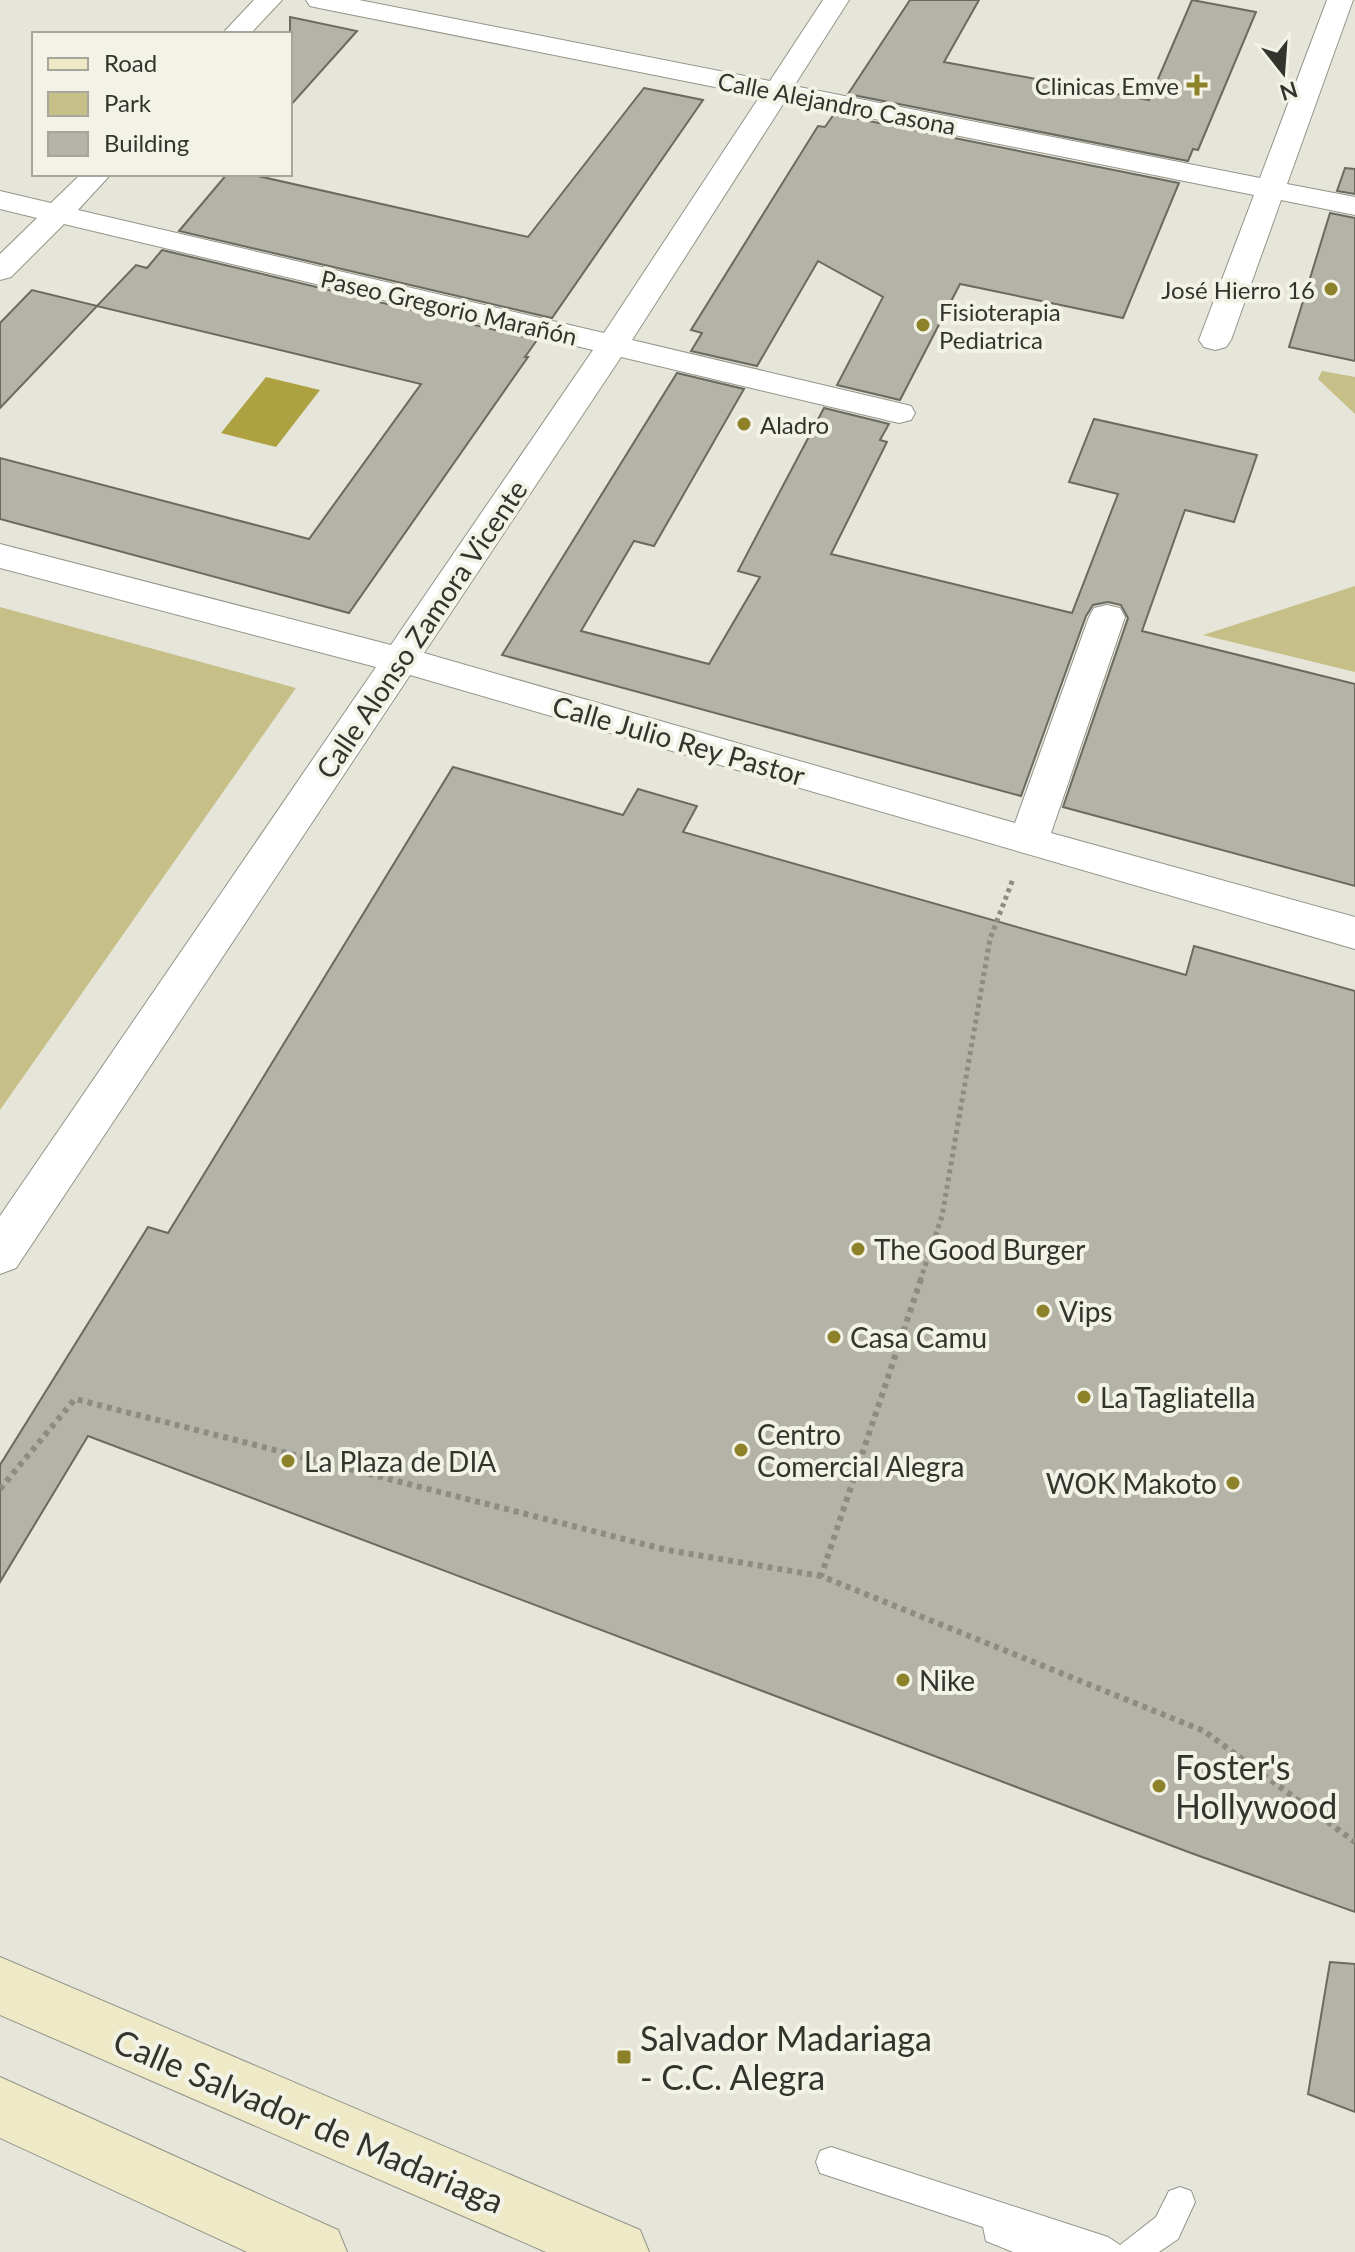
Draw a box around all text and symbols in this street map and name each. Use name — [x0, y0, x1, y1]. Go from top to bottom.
legend — [32, 32, 292, 176]
north arrow — [1243, 32, 1323, 112]
text: Road — [104, 48, 157, 77]
street label: Calle Alejandro Casona — [716, 66, 958, 140]
place label: Clinicas Emve — [1035, 71, 1179, 100]
marker: Clinicas Emve — [1186, 74, 1208, 96]
text: N — [1277, 76, 1301, 107]
text: Park — [104, 88, 152, 117]
text: Building — [104, 128, 189, 157]
street label: Paseo Gregorio Marañón — [318, 263, 580, 351]
place label: José Hierro 16 — [1161, 275, 1315, 304]
marker: José Hierro 16 — [1322, 280, 1340, 298]
place label: Fisioterapia Pediatrica — [939, 297, 1061, 354]
marker: Fisioterapia Pediatrica — [914, 316, 932, 334]
place label: Aladro — [760, 410, 829, 439]
marker: Aladro — [735, 415, 753, 433]
street label: Calle Alonso Zamora Vicente — [308, 473, 534, 785]
street label: Calle Julio Rey Pastor — [549, 688, 809, 792]
place label: The Good Burger — [874, 1232, 1085, 1266]
marker: The Good Burger — [849, 1240, 867, 1258]
place label: Vips — [1059, 1294, 1113, 1328]
marker: Vips — [1034, 1302, 1052, 1320]
place label: Casa Camu — [850, 1320, 987, 1354]
marker: Casa Camu — [825, 1328, 843, 1346]
place label: La Tagliatella — [1100, 1380, 1255, 1414]
marker: La Tagliatella — [1075, 1388, 1093, 1406]
place label: Centro Comercial Alegra — [757, 1417, 964, 1483]
marker: Centro Comercial Alegra — [732, 1441, 750, 1459]
place label: La Plaza de DIA — [304, 1444, 496, 1478]
marker: La Plaza de DIA — [279, 1452, 297, 1470]
place label: WOK Makoto — [1046, 1466, 1217, 1500]
marker: WOK Makoto — [1224, 1474, 1242, 1492]
place label: Nike — [919, 1663, 975, 1697]
marker: Nike — [894, 1671, 912, 1689]
place label: Foster's Hollywood — [1175, 1746, 1337, 1826]
marker: Foster's Hollywood — [1150, 1777, 1168, 1795]
place label: Salvador Madariaga - C.C. Alegra — [640, 2017, 932, 2097]
street label: Calle Salvador de Madariaga — [108, 2019, 510, 2221]
marker: Salvador Madariaga - C.C. Alegra — [615, 2048, 633, 2066]

